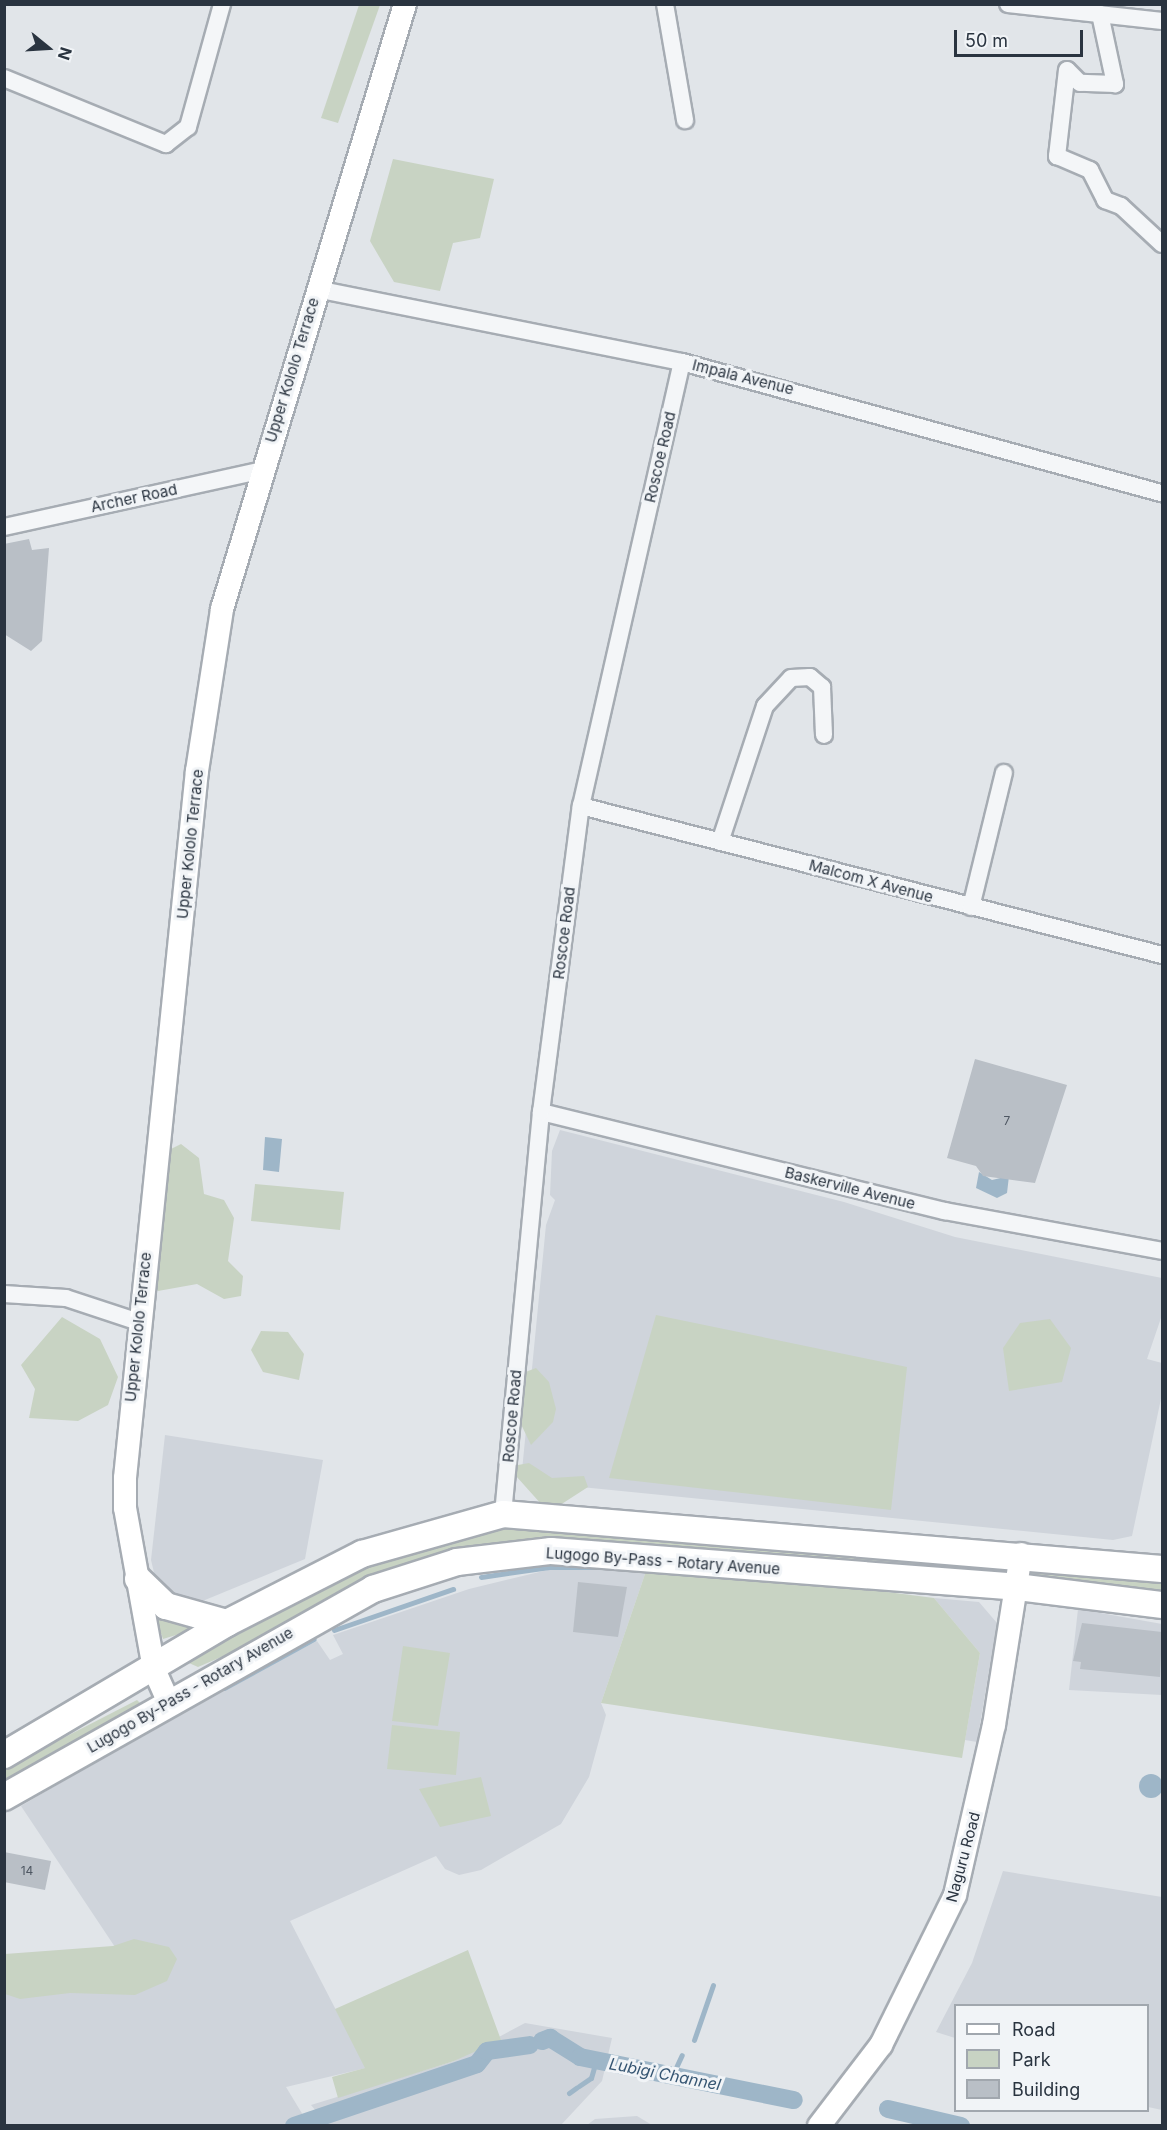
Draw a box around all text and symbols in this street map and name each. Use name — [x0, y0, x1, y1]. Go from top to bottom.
north arrow — [18, 18, 78, 78]
scale bar — [957, 18, 1086, 56]
text: 50 m — [965, 30, 1008, 51]
text: N — [54, 45, 77, 62]
street label: Upper Kololo Terrace — [261, 295, 323, 445]
street label: Impala Avenue — [690, 356, 796, 398]
street label: Roscoe Road — [641, 410, 679, 504]
street label: Archer Road — [89, 480, 179, 516]
street label: Upper Kololo Terrace — [173, 768, 207, 920]
street label: Malcom X Avenue — [807, 856, 935, 906]
street label: Roscoe Road — [549, 886, 579, 980]
house number: 7 — [1004, 1114, 1010, 1128]
street label: Baskerville Avenue — [783, 1163, 917, 1213]
street label: Upper Kololo Terrace — [121, 1251, 155, 1403]
street label: Roscoe Road — [499, 1369, 525, 1463]
street label: Lugogo By-Pass - Rotary Avenue — [545, 1544, 781, 1578]
street label: Lugogo By-Pass - Rotary Avenue — [84, 1624, 296, 1756]
street label: Naguru Road — [942, 1810, 984, 1904]
house number: 14 — [21, 1864, 33, 1878]
legend — [954, 2004, 1149, 2112]
text: Road — [1012, 2019, 1055, 2040]
text: Park — [1012, 2049, 1051, 2070]
water label: Lubigi Channel — [608, 2054, 722, 2094]
text: Building — [1012, 2079, 1080, 2100]

